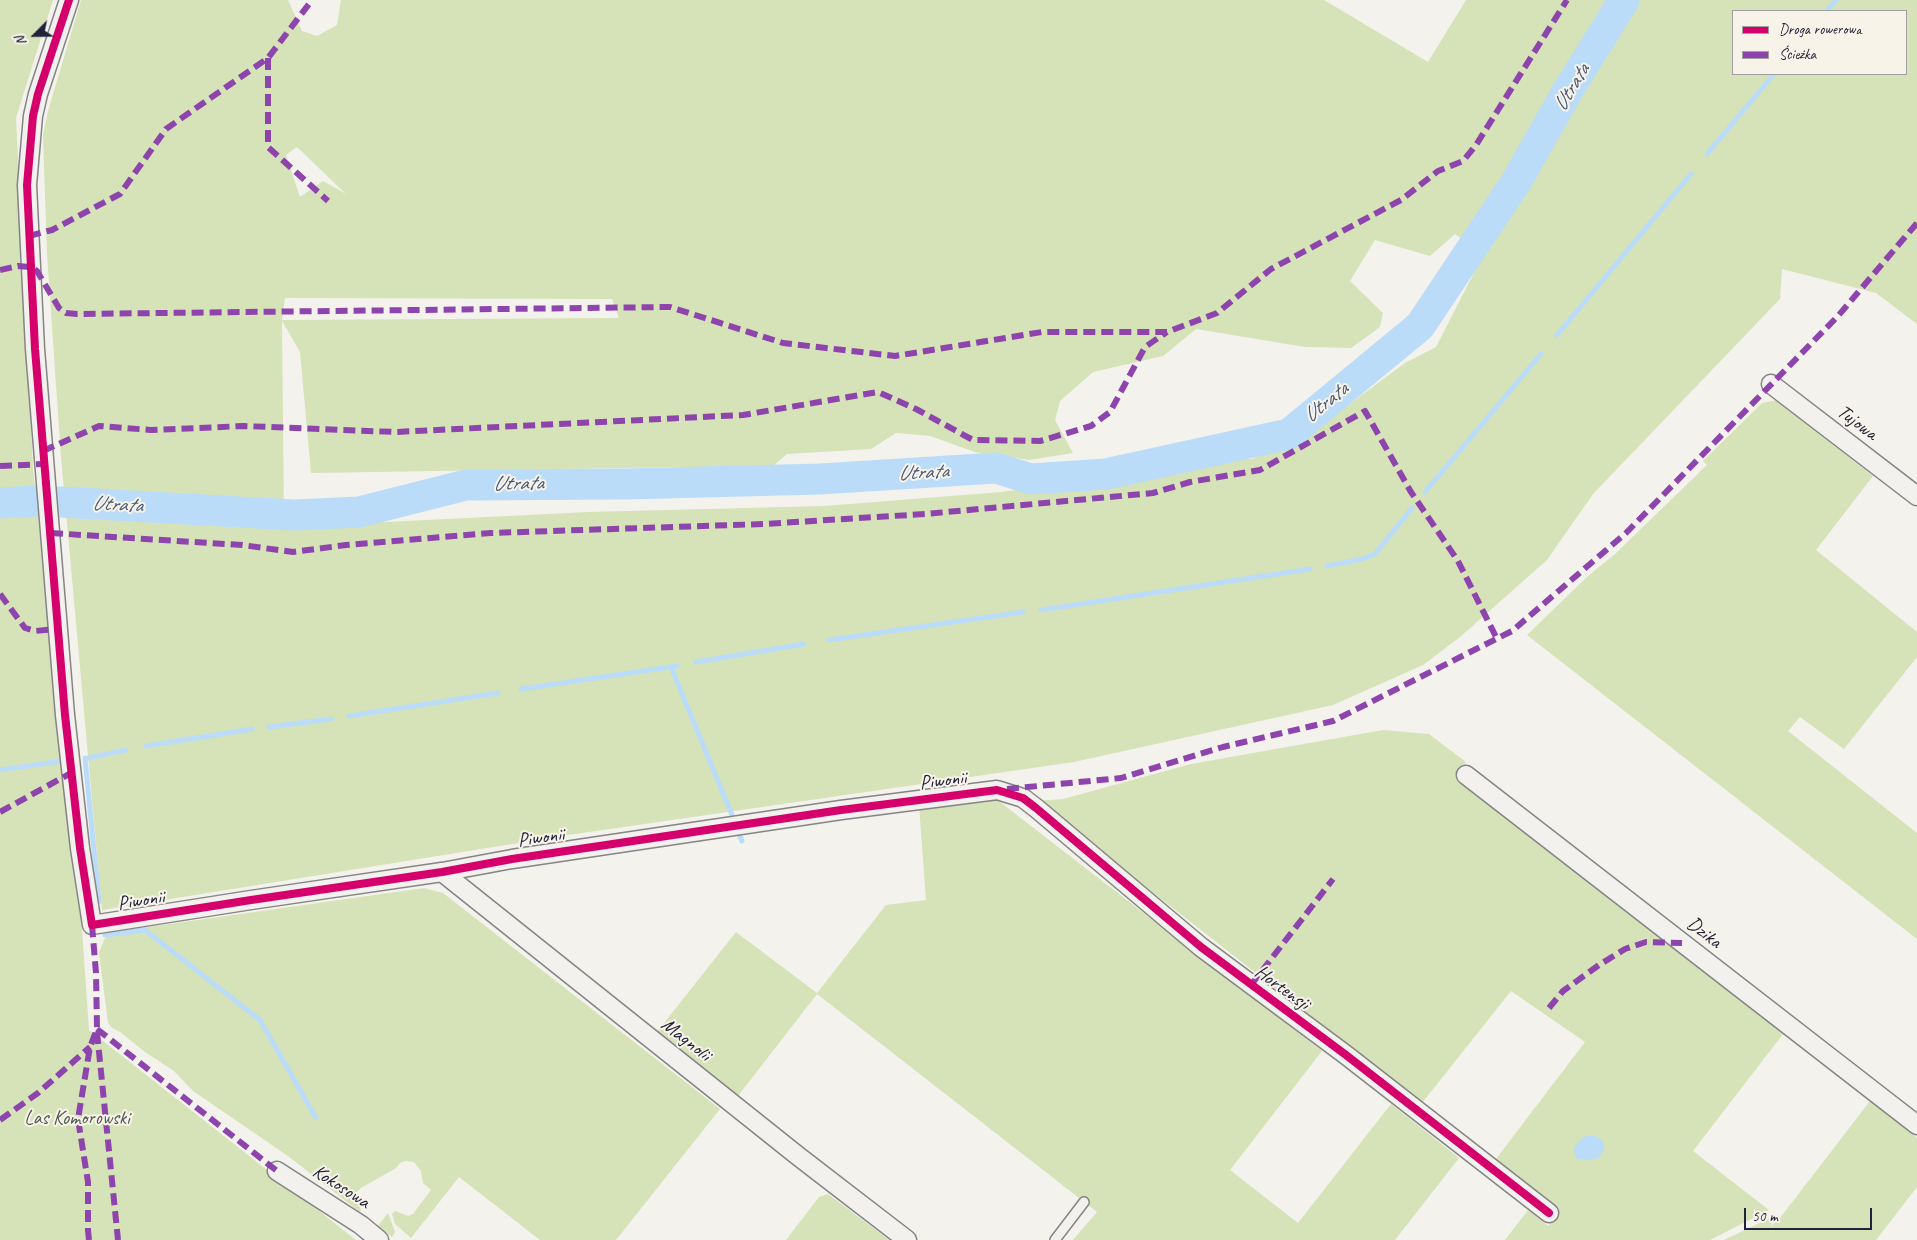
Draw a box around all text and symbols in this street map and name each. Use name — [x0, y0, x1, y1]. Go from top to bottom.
north arrow — [10, 10, 60, 60]
legend — [1732, 10, 1907, 75]
text: Droga rowerowa — [1779, 20, 1861, 39]
text: N — [11, 34, 30, 48]
text: Ścieżka — [1779, 45, 1816, 64]
water label: Utrata — [1548, 60, 1596, 116]
water label: Utrata — [1299, 377, 1353, 429]
street label: Tujowa — [1832, 400, 1882, 446]
water label: Utrata — [897, 459, 949, 487]
water label: Utrata — [493, 471, 543, 497]
water label: Utrata — [91, 491, 143, 519]
street label: Piwonii — [918, 766, 968, 796]
street label: Piwonii — [516, 823, 566, 853]
street label: Piwonii — [116, 885, 166, 917]
street label: Dzika — [1682, 912, 1726, 954]
street label: Hortensji — [1250, 960, 1314, 1016]
street label: Magnolii — [656, 1013, 716, 1067]
park label: Las Komorowski — [24, 1107, 130, 1131]
street label: Kokosowa — [308, 1160, 374, 1214]
scale bar — [1747, 1198, 1874, 1230]
text: 50 m — [1752, 1207, 1778, 1226]

